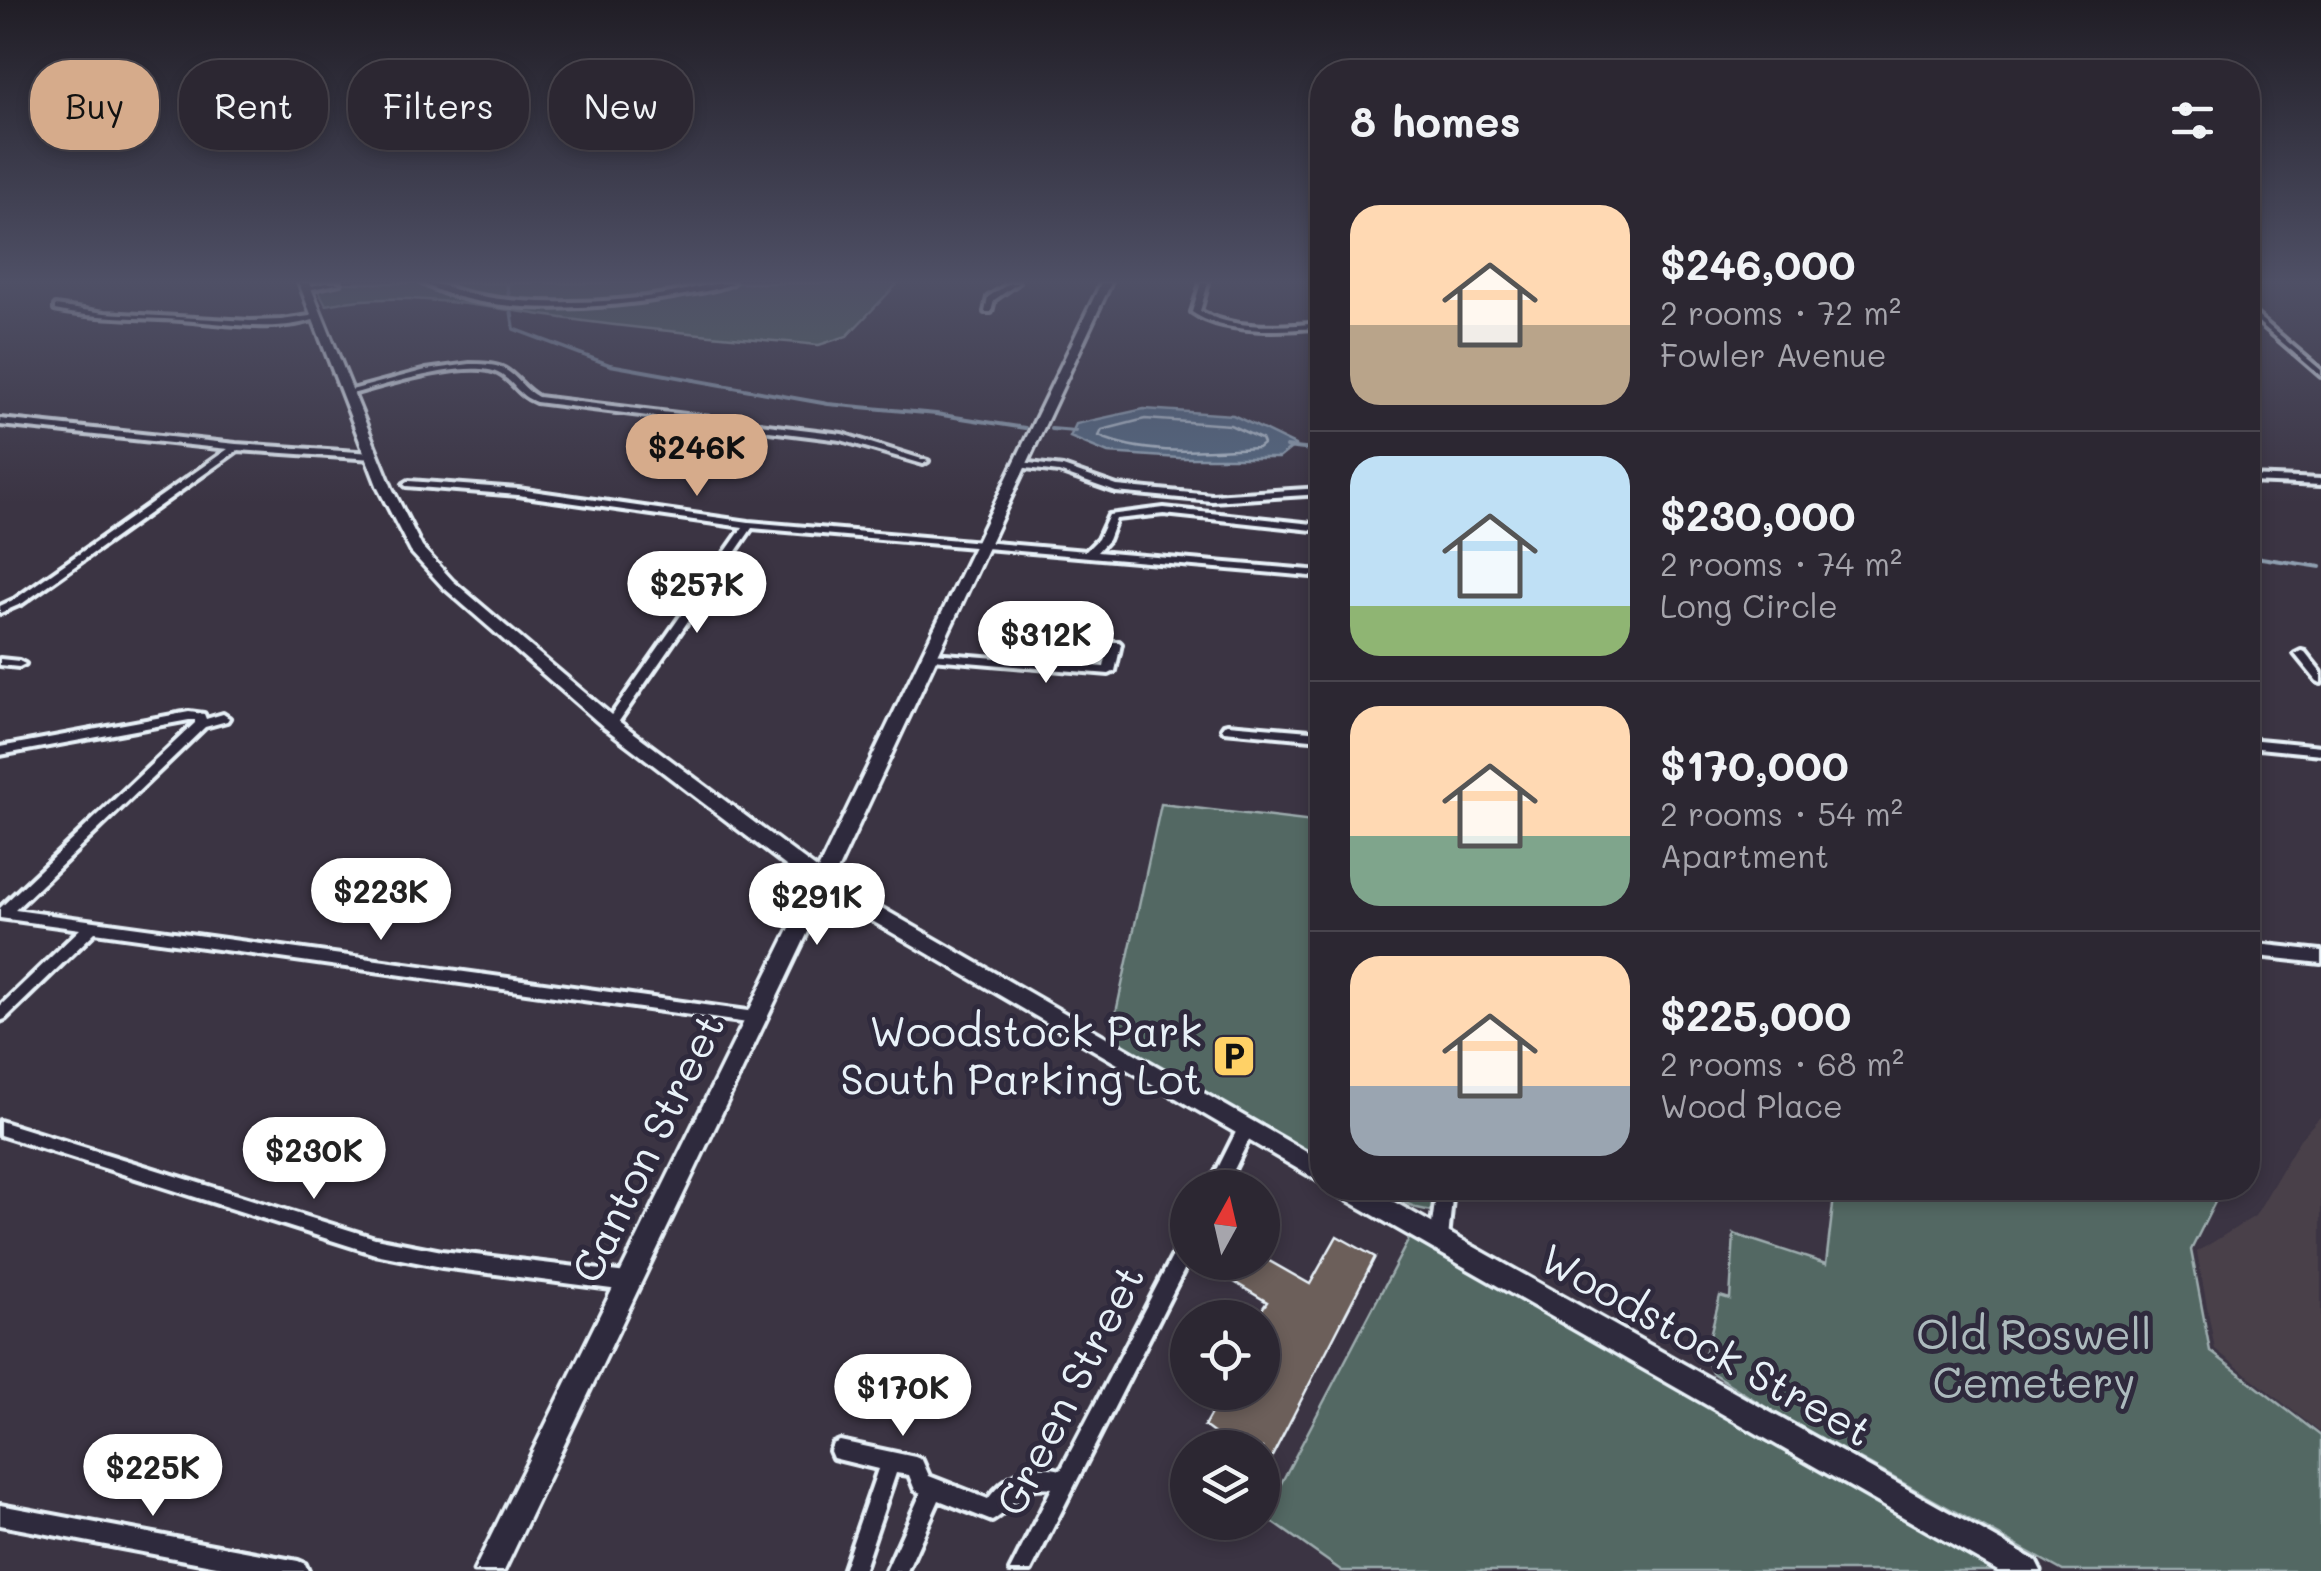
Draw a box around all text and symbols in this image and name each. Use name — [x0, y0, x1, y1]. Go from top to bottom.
chip: Buy — [30, 60, 159, 150]
chip: Rent — [179, 60, 328, 150]
chip: Filters — [348, 60, 529, 150]
chip: New — [549, 60, 693, 150]
text: 8 homes — [1350, 93, 1521, 148]
icon: filters — [2165, 93, 2220, 148]
text: $246,000 — [1660, 236, 1855, 291]
icon: home — [1430, 245, 1550, 365]
text: 2 rooms · 72 m² — [1660, 291, 1901, 333]
text: Fowler Avenue — [1660, 333, 1887, 375]
pin: $246K — [627, 414, 767, 499]
text: $246K — [648, 425, 746, 467]
text: $230,000 — [1660, 487, 1856, 542]
icon: home — [1430, 496, 1550, 616]
text: 2 rooms · 74 m² — [1660, 542, 1902, 584]
pin: $257K — [627, 551, 767, 636]
text: $257K — [649, 562, 745, 604]
text: Long Circle — [1660, 584, 1838, 626]
pin: $312K — [976, 601, 1116, 686]
text: $312K — [1000, 612, 1092, 654]
text: $170,000 — [1660, 737, 1849, 792]
icon: home — [1430, 746, 1550, 866]
text: 2 rooms · 54 m² — [1660, 792, 1903, 834]
text: Apartment — [1660, 834, 1829, 876]
pin: $223K — [311, 858, 451, 943]
pin: $291K — [747, 863, 887, 948]
text: $223K — [333, 869, 429, 911]
text: $291K — [771, 874, 863, 916]
text: $225,000 — [1660, 987, 1851, 1042]
icon: home — [1430, 996, 1550, 1116]
place label: Woodstock Park South Parking Lot — [840, 1003, 1202, 1106]
street label: Canton Street — [558, 1004, 736, 1291]
parking icon: Woodstock Park South Parking Lot — [1211, 1033, 1257, 1079]
text: 2 rooms · 68 m² — [1660, 1042, 1904, 1084]
text: Wood Place — [1660, 1084, 1843, 1126]
pin: $230K — [244, 1117, 384, 1202]
text: $230K — [265, 1128, 363, 1170]
north arrow — [1170, 1170, 1280, 1280]
map controls — [1170, 1170, 1280, 1540]
street label: Woodstock Street — [1531, 1230, 1882, 1458]
street label: Green Street — [982, 1254, 1156, 1524]
button: locate — [1170, 1300, 1280, 1410]
park label: Old Roswell Cemetery — [1916, 1306, 2152, 1409]
pin: $170K — [833, 1354, 973, 1439]
text: $170K — [856, 1365, 950, 1407]
button: layers — [1170, 1430, 1280, 1540]
pin: $225K — [83, 1434, 223, 1519]
text: $225K — [105, 1445, 201, 1487]

